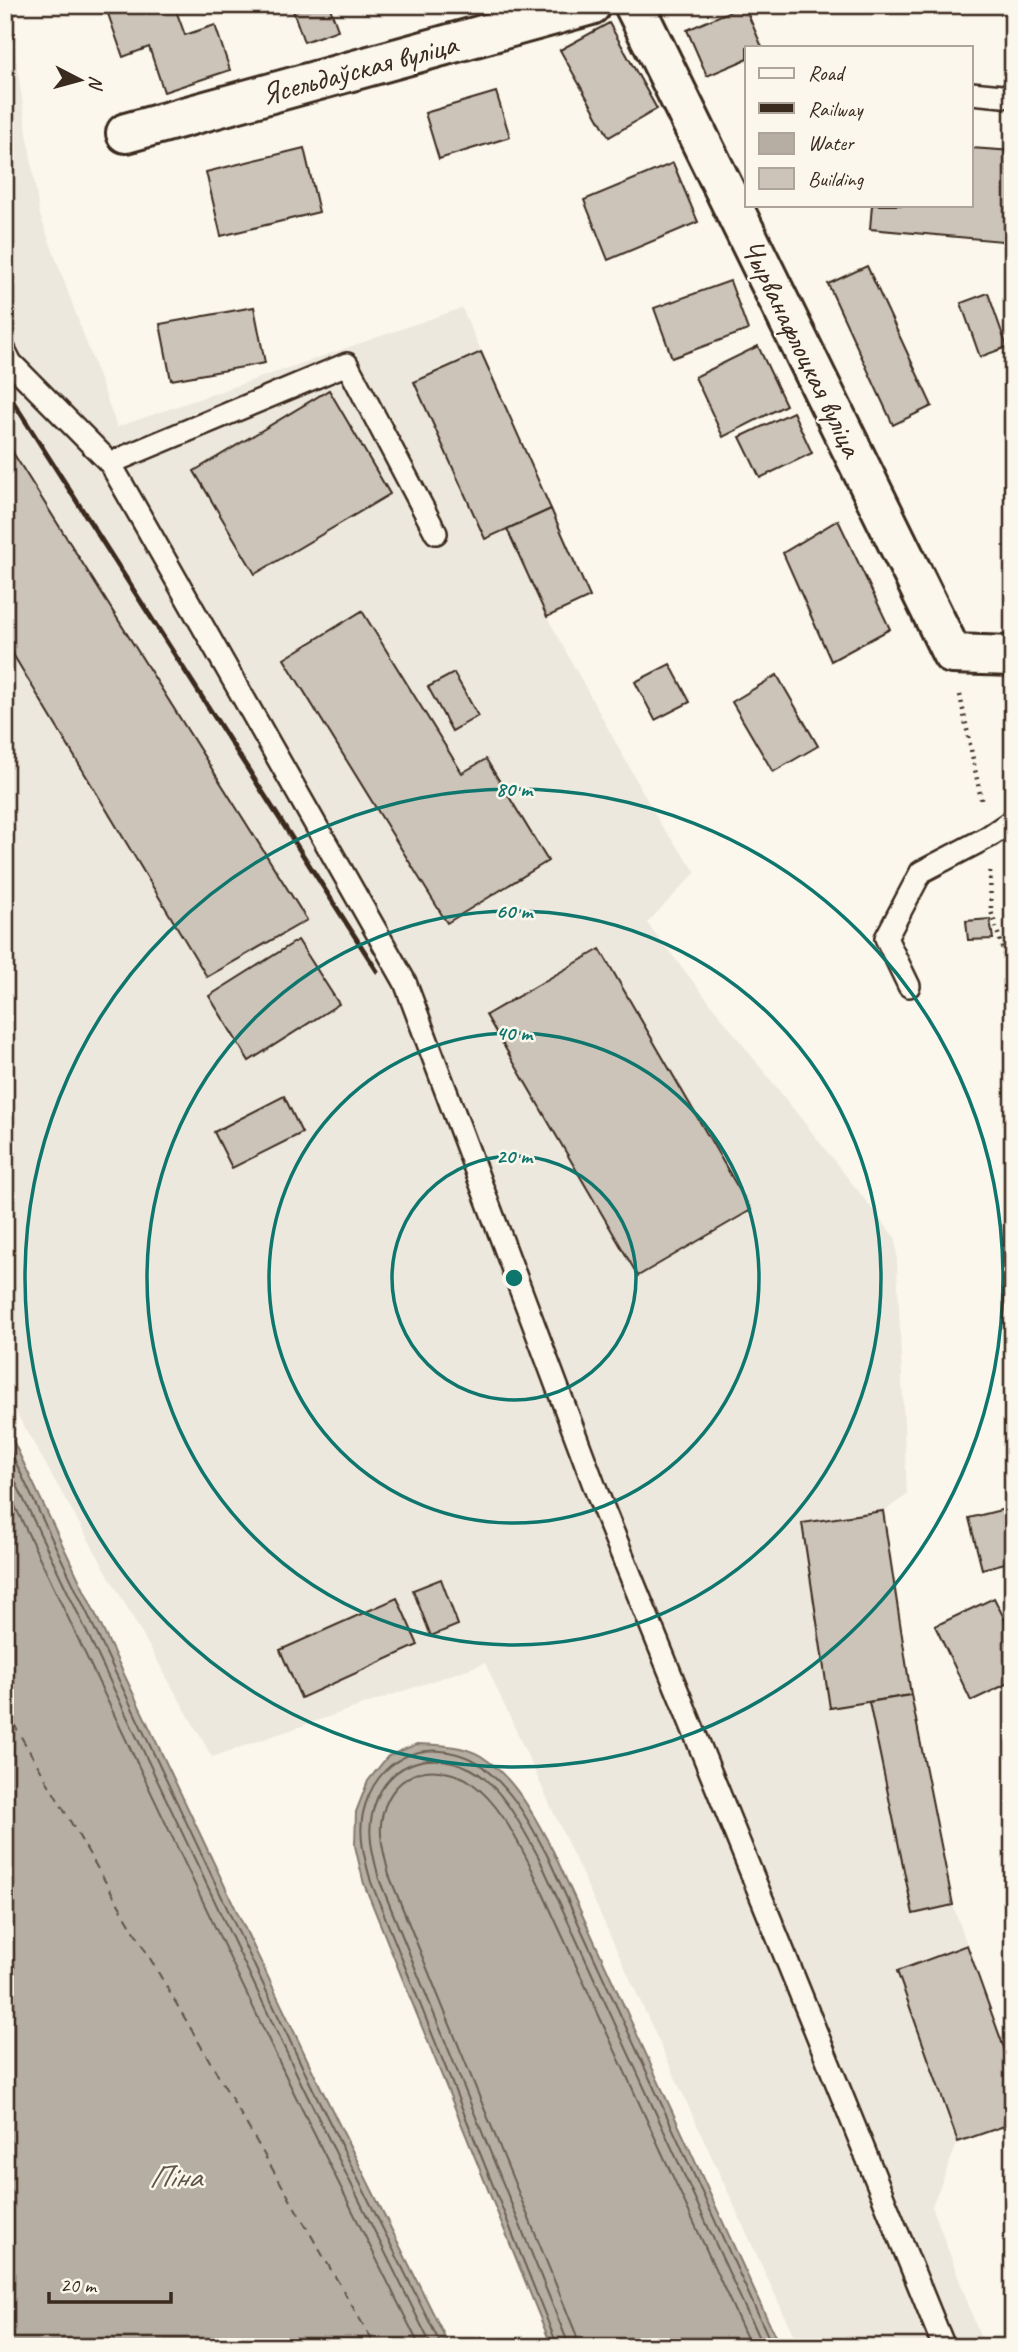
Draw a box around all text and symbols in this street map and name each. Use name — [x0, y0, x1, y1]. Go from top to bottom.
street label: Ясельдаўская вуліца — [257, 24, 463, 113]
north arrow — [46, 46, 116, 116]
legend — [745, 46, 972, 206]
text: Road — [808, 60, 847, 86]
text: N — [83, 75, 108, 92]
text: Railway — [808, 96, 864, 122]
text: Water — [808, 130, 855, 156]
text: Building — [808, 166, 865, 192]
street label: Чырванафлоцкая вуліца — [733, 233, 872, 465]
text: 80 m — [496, 776, 534, 802]
text: 60 m — [496, 898, 534, 924]
text: 40 m — [496, 1020, 534, 1046]
text: 20 m — [496, 1143, 534, 1169]
centre of rings — [502, 1266, 526, 1290]
water label: Піна — [149, 2156, 204, 2197]
scale bar — [49, 2261, 172, 2305]
text: 20 m — [60, 2272, 98, 2298]

